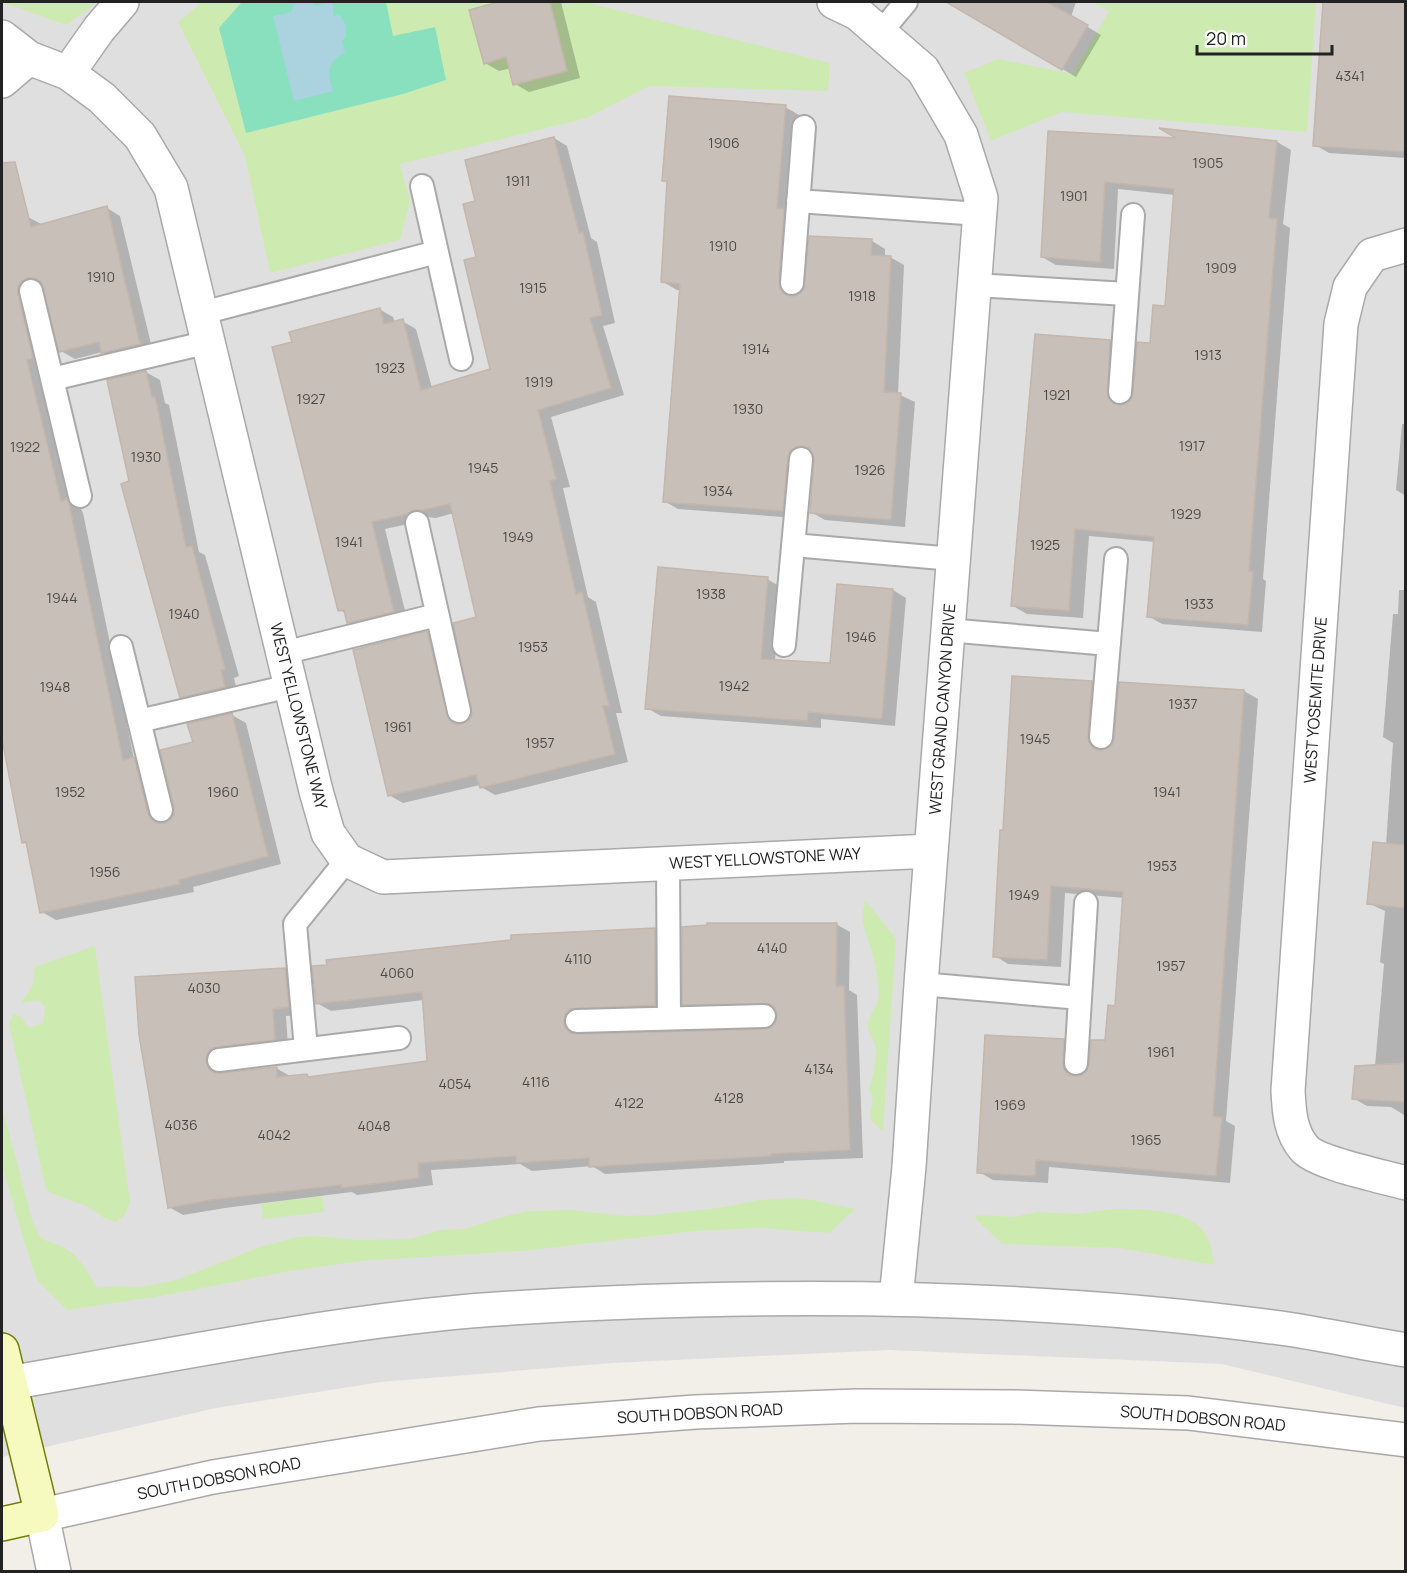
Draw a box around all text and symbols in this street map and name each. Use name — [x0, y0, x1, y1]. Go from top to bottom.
scale bar — [1197, 18, 1332, 56]
text: 20 m — [1206, 26, 1246, 50]
house number: 4341 — [1335, 66, 1365, 85]
house number: 1906 — [708, 133, 740, 152]
house number: 1905 — [1193, 153, 1223, 172]
house number: 1911 — [505, 171, 531, 190]
house number: 1901 — [1060, 186, 1088, 205]
house number: 1910 — [709, 236, 737, 255]
house number: 1909 — [1205, 258, 1237, 277]
house number: 1910 — [87, 267, 115, 286]
house number: 1915 — [519, 278, 547, 297]
house number: 1918 — [848, 286, 876, 305]
house number: 1914 — [742, 339, 770, 358]
house number: 1913 — [1194, 345, 1222, 364]
house number: 1923 — [375, 358, 405, 377]
house number: 1919 — [525, 372, 553, 391]
house number: 1921 — [1043, 385, 1071, 404]
house number: 1927 — [296, 389, 326, 408]
house number: 1930 — [733, 399, 763, 418]
house number: 1917 — [1179, 436, 1205, 455]
house number: 1922 — [10, 437, 40, 456]
house number: 1930 — [131, 447, 161, 466]
house number: 1945 — [468, 458, 498, 477]
house number: 1926 — [855, 460, 885, 479]
house number: 1934 — [703, 481, 733, 500]
house number: 1929 — [1171, 504, 1201, 523]
house number: 1949 — [503, 527, 533, 546]
house number: 1941 — [335, 532, 363, 551]
house number: 1925 — [1030, 535, 1060, 554]
house number: 1938 — [696, 584, 726, 603]
house number: 1944 — [47, 588, 77, 607]
house number: 1933 — [1184, 594, 1214, 613]
street label: WEST GRAND CANYON DRIVE — [924, 603, 960, 815]
house number: 1940 — [169, 604, 199, 623]
street label: WEST YOSEMITE DRIVE — [1298, 616, 1332, 784]
street label: WEST YELLOWSTONE WAY — [265, 620, 333, 812]
house number: 1946 — [845, 627, 877, 646]
house number: 1953 — [518, 637, 548, 656]
house number: 1942 — [719, 676, 749, 695]
house number: 1948 — [40, 677, 70, 696]
house number: 1937 — [1169, 694, 1197, 713]
house number: 1961 — [384, 717, 412, 736]
house number: 1945 — [1020, 729, 1050, 748]
house number: 1957 — [525, 733, 555, 752]
house number: 1952 — [55, 782, 85, 801]
house number: 1960 — [207, 782, 239, 801]
house number: 1941 — [1153, 782, 1181, 801]
street label: WEST YELLOWSTONE WAY — [669, 842, 861, 874]
house number: 1953 — [1147, 856, 1177, 875]
house number: 1956 — [90, 862, 120, 881]
house number: 1949 — [1009, 885, 1039, 904]
house number: 4140 — [757, 938, 787, 957]
house number: 4110 — [564, 949, 592, 968]
house number: 1957 — [1156, 956, 1186, 975]
house number: 4060 — [380, 963, 414, 982]
house number: 4030 — [187, 978, 221, 997]
house number: 1961 — [1147, 1042, 1175, 1061]
house number: 4134 — [804, 1059, 834, 1078]
house number: 4116 — [522, 1072, 550, 1091]
house number: 4054 — [438, 1074, 472, 1093]
house number: 4128 — [714, 1088, 744, 1107]
house number: 4122 — [614, 1093, 644, 1112]
house number: 1969 — [994, 1095, 1026, 1114]
house number: 4036 — [164, 1115, 198, 1134]
house number: 4048 — [357, 1116, 391, 1135]
house number: 4042 — [257, 1125, 291, 1144]
house number: 1965 — [1131, 1130, 1161, 1149]
street label: SOUTH DOBSON ROAD — [616, 1398, 784, 1428]
street label: SOUTH DOBSON ROAD — [1119, 1400, 1287, 1436]
street label: SOUTH DOBSON ROAD — [135, 1451, 303, 1505]

